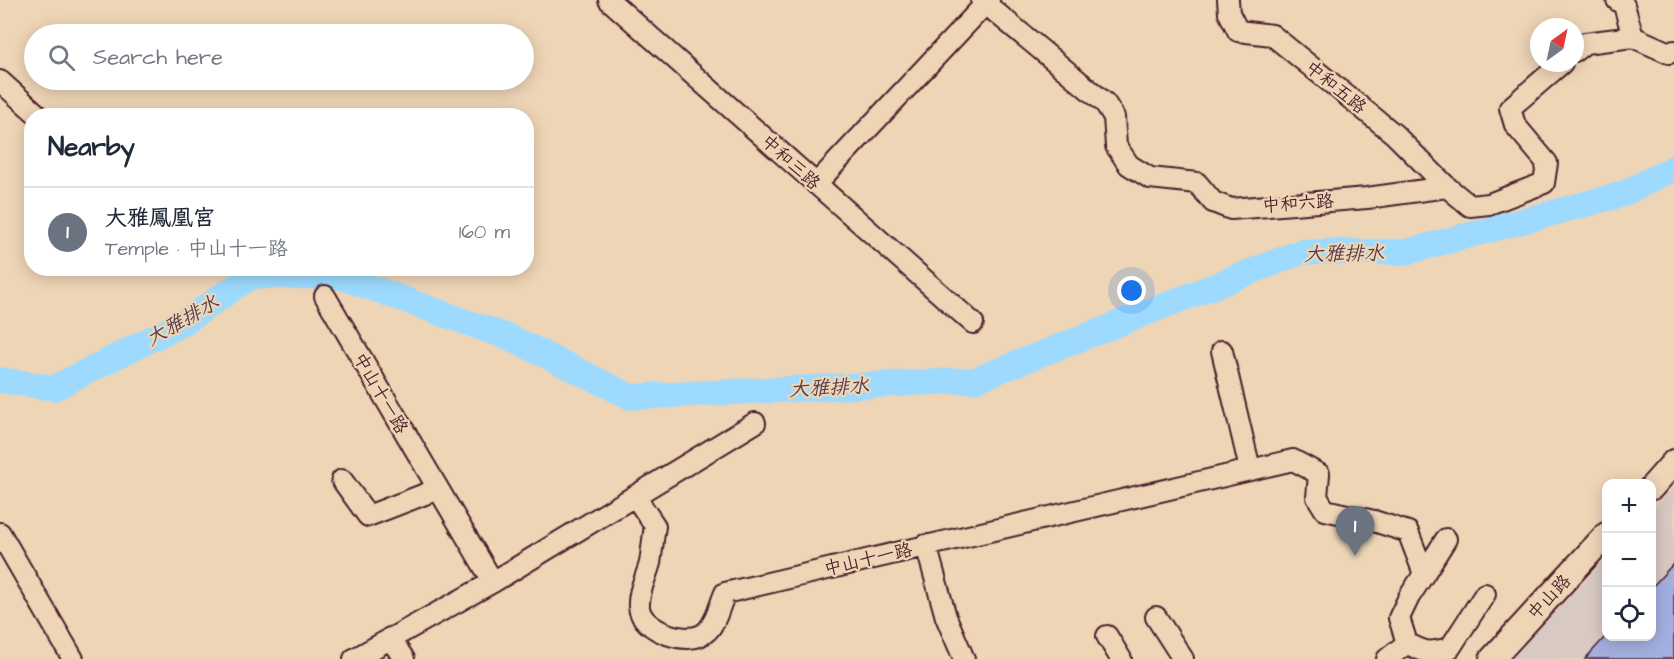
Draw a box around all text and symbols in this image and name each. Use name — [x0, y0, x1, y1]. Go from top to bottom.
north arrow — [1530, 18, 1584, 72]
search box — [24, 24, 534, 90]
icon: search — [45, 41, 78, 74]
text: Search here — [93, 42, 223, 73]
street label: 中和五路 — [1300, 55, 1372, 120]
text: Nearby — [48, 129, 135, 165]
street label: 中和三路 — [756, 129, 826, 196]
street label: 中和六路 — [1261, 189, 1335, 218]
text: 大雅鳳凰宮 — [105, 203, 215, 234]
text: 1 — [66, 218, 69, 246]
text: 160 m — [459, 218, 510, 246]
text: Temple · 中山十一路 — [105, 235, 288, 263]
water label: 大雅排水 — [1304, 239, 1385, 269]
your location — [1117, 276, 1146, 305]
water label: 大雅排水 — [141, 288, 225, 353]
street label: 中山十一路 — [347, 348, 414, 438]
water label: 大雅排水 — [788, 372, 871, 404]
map controls — [1602, 479, 1656, 641]
button: + — [1602, 479, 1656, 533]
pin: 1 — [1336, 506, 1374, 556]
button: − — [1602, 533, 1656, 587]
street label: 中山十一路 — [821, 537, 915, 582]
street label: 中山路 — [1522, 569, 1577, 626]
button: locate — [1602, 587, 1656, 641]

